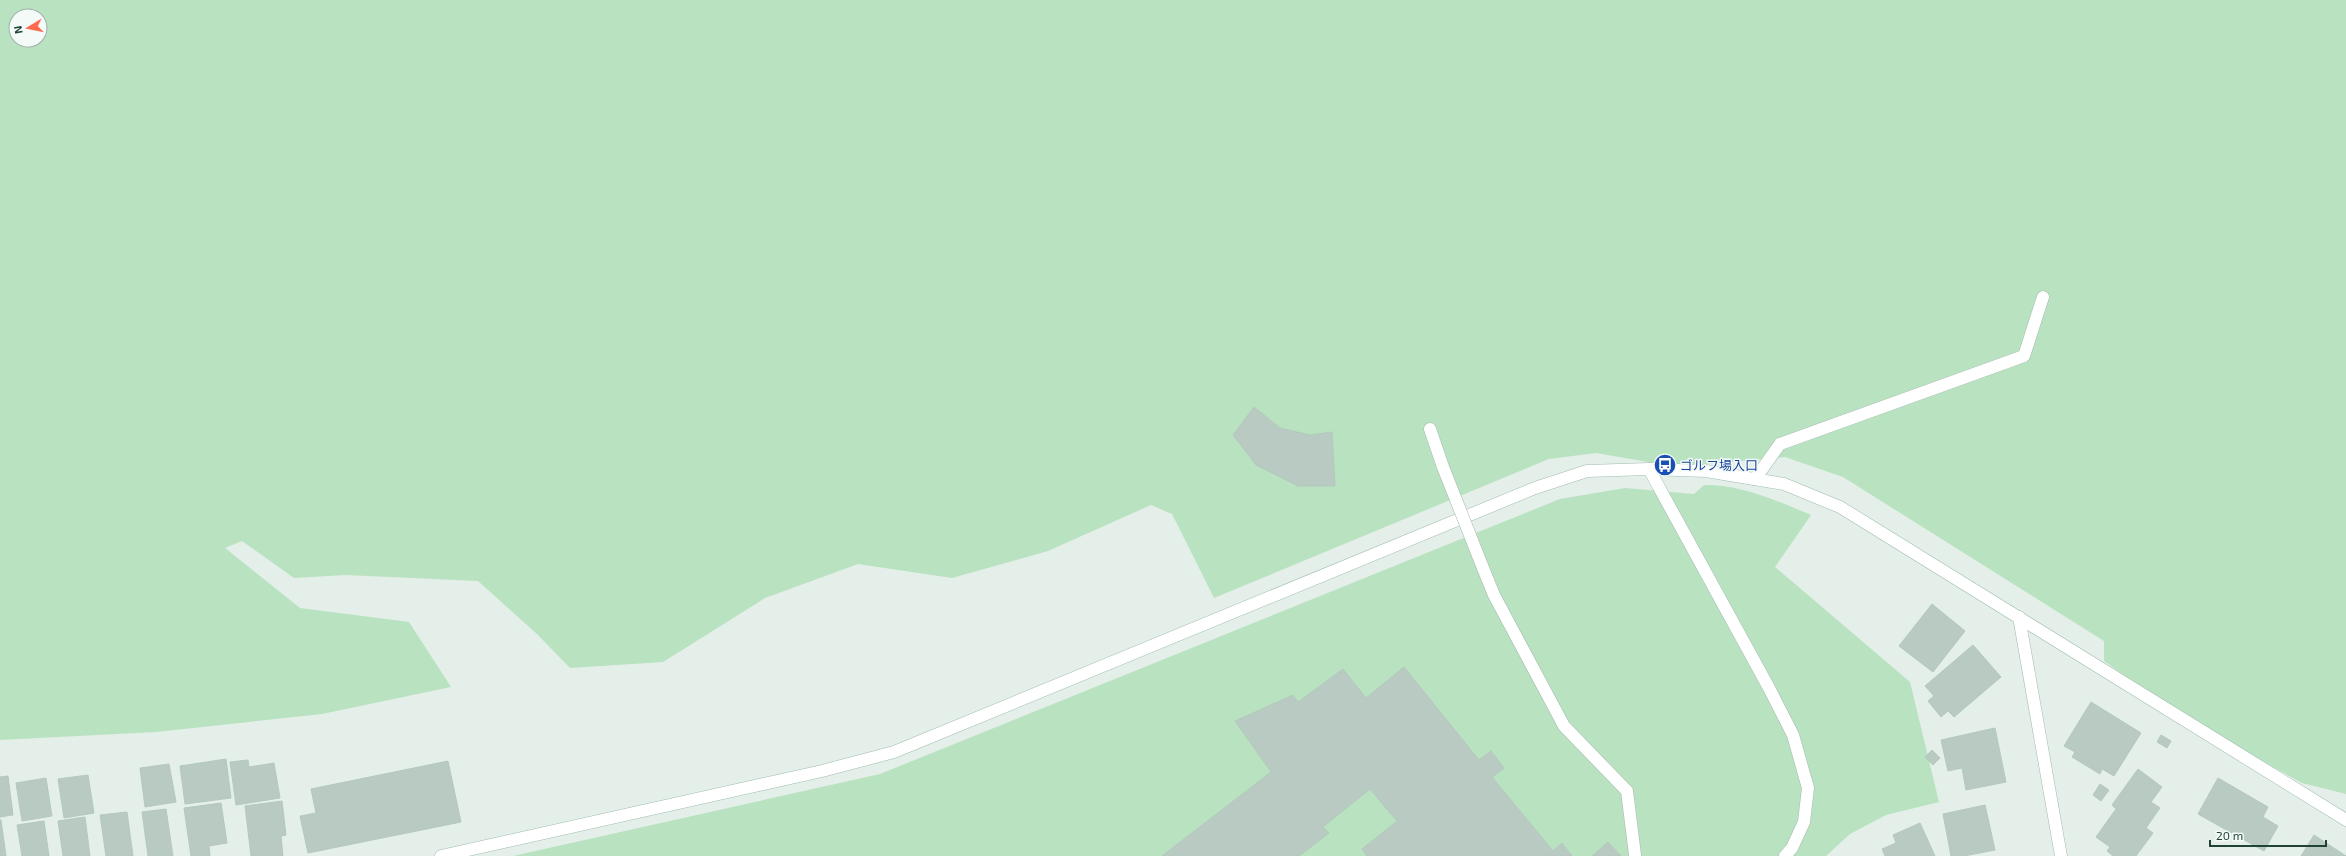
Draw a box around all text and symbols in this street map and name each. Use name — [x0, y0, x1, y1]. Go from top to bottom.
north arrow — [8, 8, 48, 48]
text: N — [11, 25, 25, 35]
bus stop icon: ゴルフ場入口 — [1652, 452, 1678, 478]
place label: ゴルフ場入口 — [1680, 457, 1758, 473]
scale bar — [2210, 822, 2326, 848]
text: 20 m — [2216, 828, 2243, 842]

